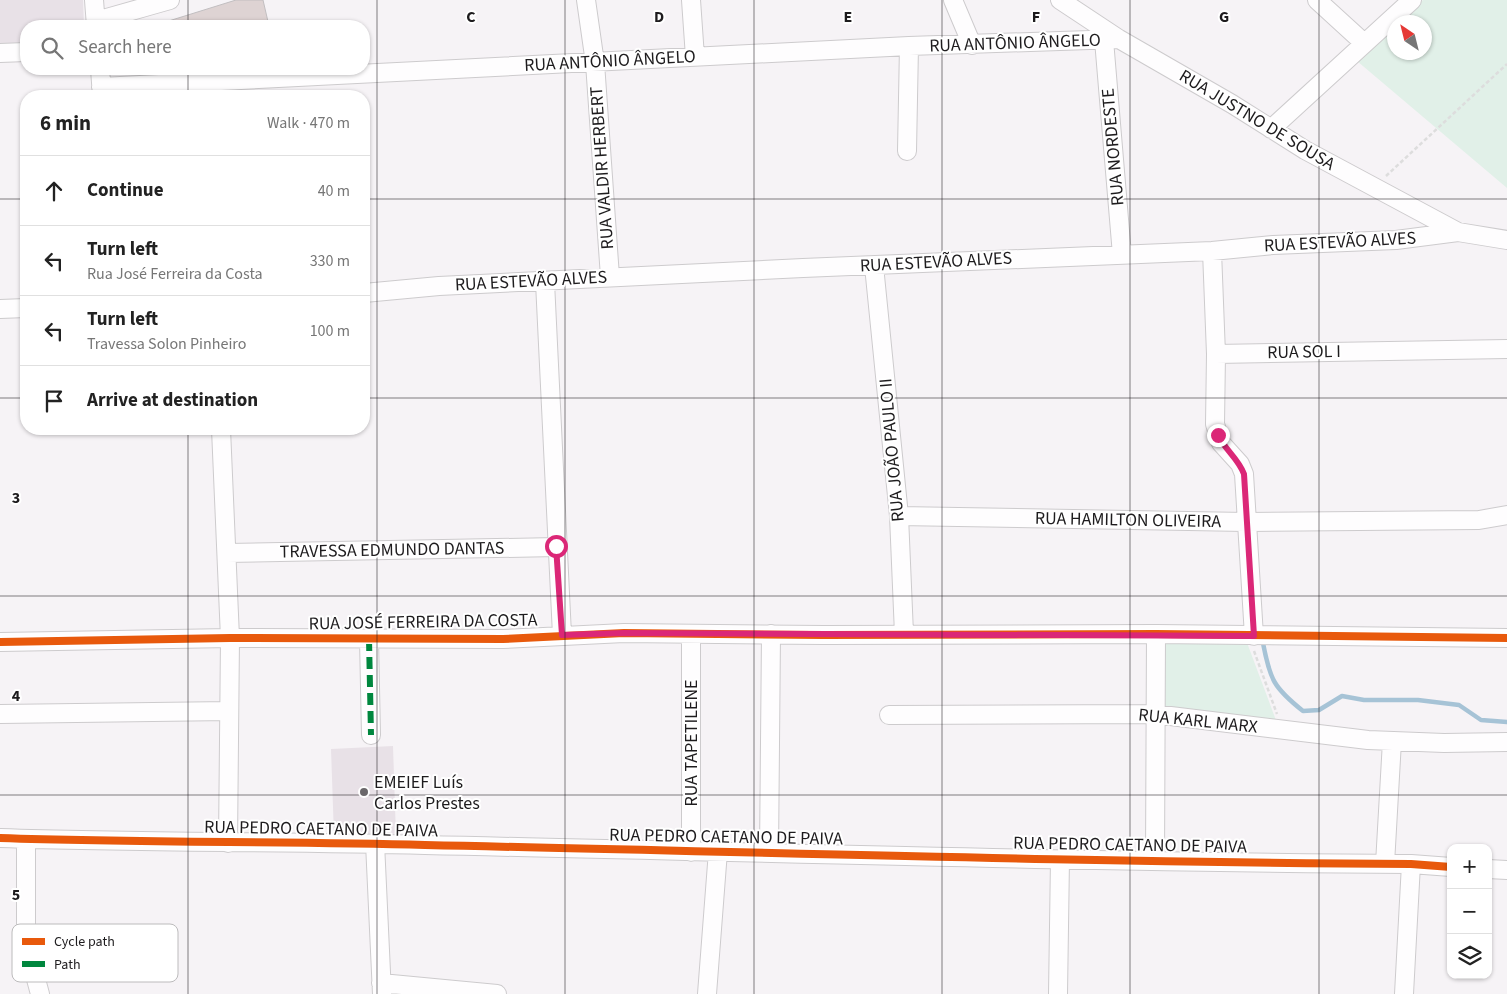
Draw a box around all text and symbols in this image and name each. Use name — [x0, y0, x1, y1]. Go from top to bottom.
text: C — [466, 6, 476, 28]
text: D — [654, 6, 664, 28]
text: E — [844, 6, 852, 28]
text: F — [1032, 6, 1040, 28]
text: G — [1219, 6, 1229, 28]
north arrow — [1387, 15, 1432, 60]
search box — [20, 20, 370, 75]
street label: RUA ANTÔNIO ÂNGELO — [929, 28, 1101, 58]
icon: search — [38, 34, 66, 62]
text: Search here — [78, 34, 172, 61]
street label: RUA ANTÔNIO ÂNGELO — [524, 44, 696, 78]
street label: RUA JUSTNO DE SOUSA — [1174, 64, 1340, 177]
street label: RUA VALDIR HERBERT — [584, 85, 620, 250]
street label: RUA NORDESTE — [1095, 87, 1131, 207]
text: 6 min — [40, 108, 91, 138]
text: Walk · 470 m — [267, 112, 350, 134]
icon: ahead — [40, 177, 68, 205]
text: Continue — [87, 177, 164, 204]
text: 40 m — [318, 180, 350, 202]
street label: RUA ESTEVÃO ALVES — [1263, 226, 1417, 258]
text: Turn left — [87, 236, 158, 263]
street label: RUA ESTEVÃO ALVES — [859, 246, 1013, 278]
icon: left — [40, 247, 68, 275]
text: 330 m — [310, 250, 350, 272]
text: Rua José Ferreira da Costa — [87, 263, 263, 285]
street label: RUA ESTEVÃO ALVES — [454, 265, 608, 297]
text: Turn left — [87, 306, 158, 333]
icon: left — [40, 317, 68, 345]
text: 100 m — [310, 320, 350, 342]
text: Travessa Solon Pinheiro — [87, 333, 246, 355]
street label: RUA SOL I — [1267, 339, 1341, 365]
street label: RUA JOÃO PAULO II — [873, 377, 911, 523]
icon: arrive — [40, 387, 68, 415]
text: Arrive at destination — [87, 387, 258, 414]
route end — [1207, 424, 1230, 447]
text: 3 — [12, 487, 20, 509]
street label: RUA HAMILTON OLIVEIRA — [1035, 506, 1221, 534]
route start — [545, 535, 568, 558]
street label: TRAVESSA EDMUNDO DANTAS — [279, 536, 505, 564]
street label: RUA JOSÉ FERREIRA DA COSTA — [308, 608, 538, 636]
street label: RUA TAPETILENE — [679, 679, 704, 807]
text: 4 — [12, 685, 21, 707]
street label: RUA KARL MARX — [1137, 702, 1259, 740]
place label: EMEIEF Luís Carlos Prestes — [374, 770, 480, 816]
marker: EMEIEF Luís Carlos Prestes — [358, 786, 370, 798]
street label: RUA PEDRO CAETANO DE PAIVA — [204, 814, 438, 844]
street label: RUA PEDRO CAETANO DE PAIVA — [609, 822, 843, 852]
street label: RUA PEDRO CAETANO DE PAIVA — [1013, 830, 1247, 860]
map controls — [1447, 844, 1492, 979]
button: + — [1447, 844, 1492, 889]
text: 5 — [12, 884, 20, 906]
button: − — [1447, 889, 1492, 934]
legend — [12, 924, 178, 982]
text: Cycle path — [54, 932, 115, 952]
button: layers — [1447, 934, 1492, 979]
text: Path — [54, 955, 81, 975]

